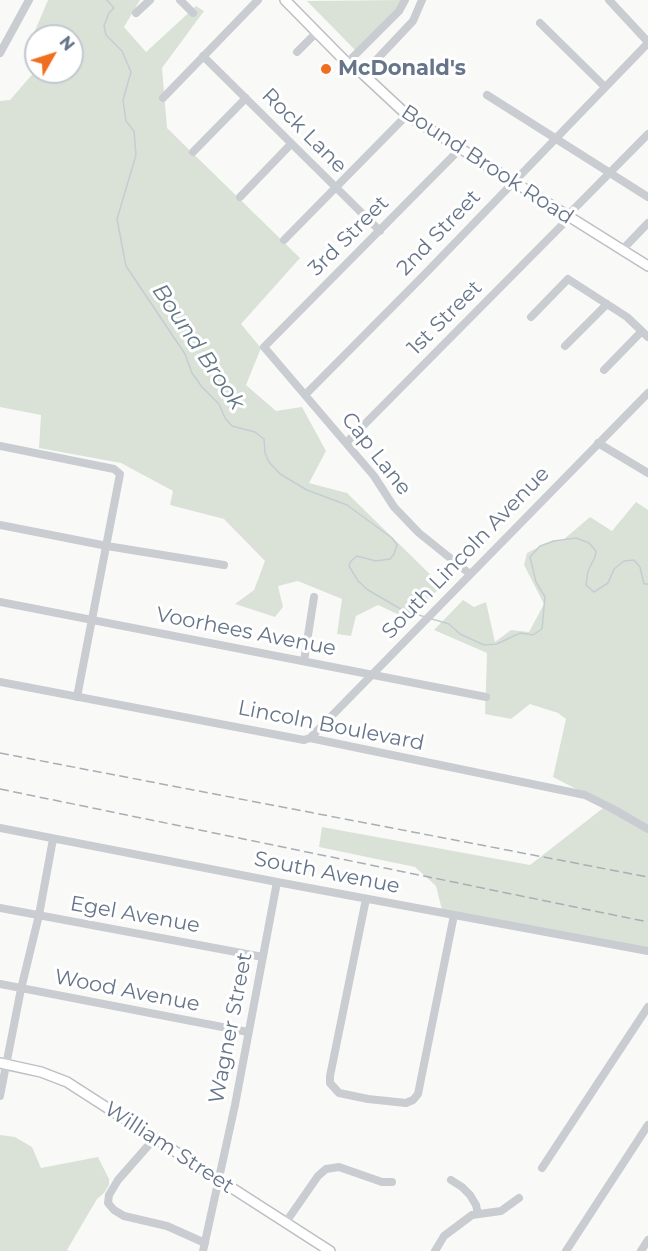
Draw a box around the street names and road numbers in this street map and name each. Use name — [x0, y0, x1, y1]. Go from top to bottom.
street label: Rock Lane — [256, 83, 352, 179]
street label: Bound Brook Road — [396, 100, 578, 230]
street label: 2nd Street — [392, 185, 486, 281]
street label: 3rd Street — [304, 191, 394, 281]
street label: 1st Street — [402, 275, 488, 361]
street label: Cap Lane — [336, 407, 416, 501]
street label: South Lincoln Avenue — [377, 462, 555, 644]
street label: Voorhees Avenue — [154, 602, 338, 662]
street label: Lincoln Boulevard — [236, 696, 426, 756]
street label: South Avenue — [252, 847, 402, 899]
street label: Egel Avenue — [68, 891, 202, 939]
street label: Wagner Street — [204, 950, 258, 1106]
street label: Wood Avenue — [52, 965, 202, 1017]
street label: William Street — [100, 1097, 238, 1199]

